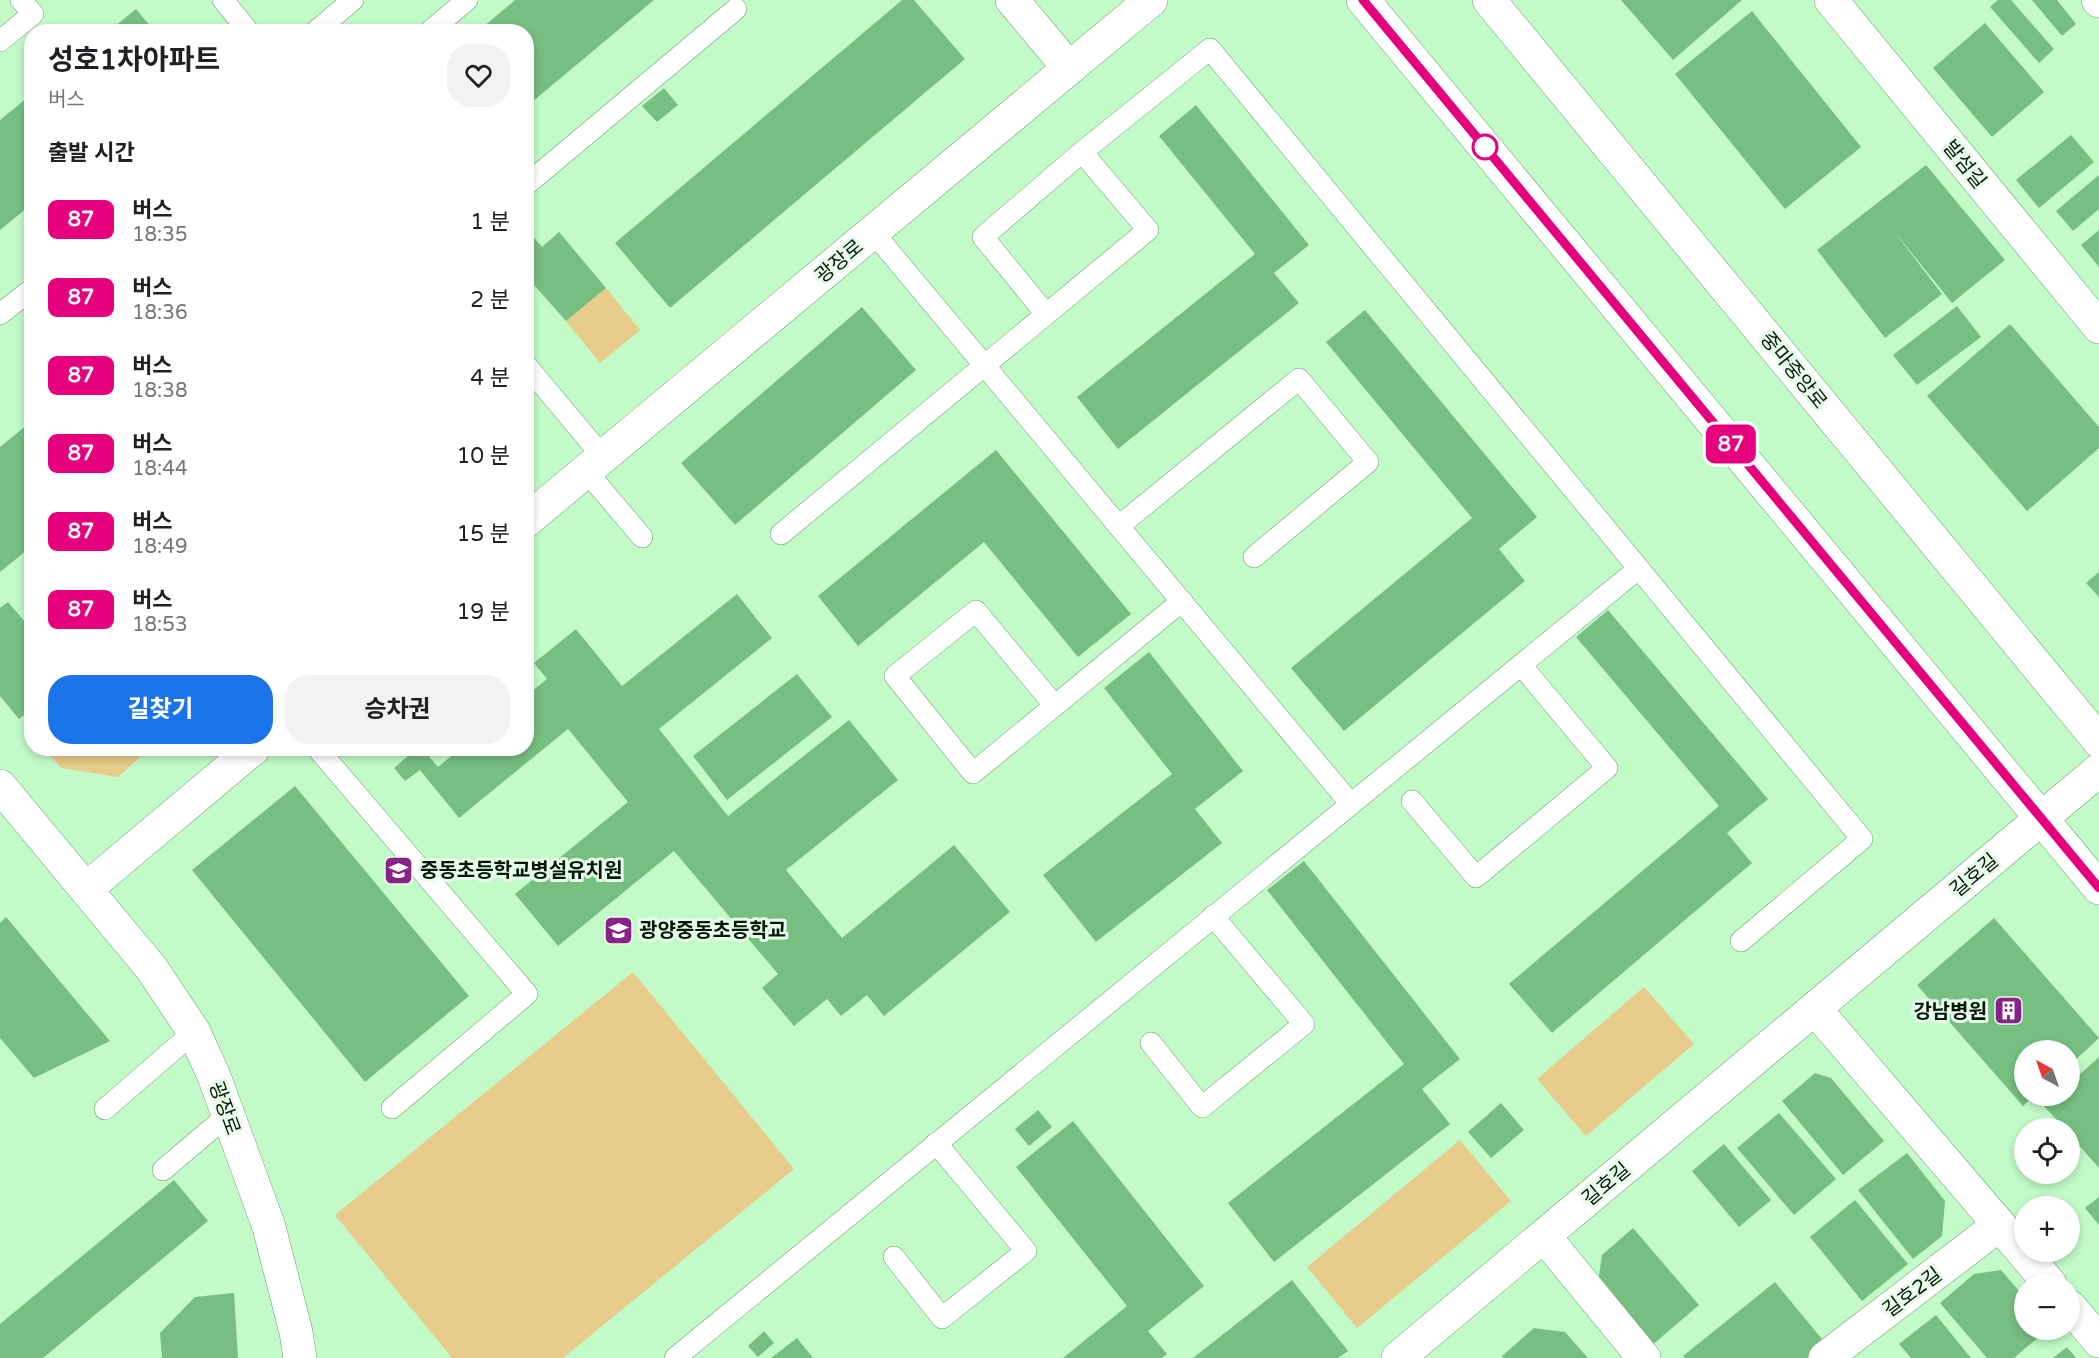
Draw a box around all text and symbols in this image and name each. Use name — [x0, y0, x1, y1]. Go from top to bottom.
text: 성호1차아파트 — [48, 43, 220, 77]
button: heart — [447, 44, 510, 107]
text: 버스 — [48, 88, 85, 112]
unlabelled marker — [1472, 134, 1498, 160]
street label: 발섬길 — [1938, 136, 1991, 194]
text: 출발 시간 — [48, 140, 135, 166]
text: 버스 — [132, 197, 172, 223]
text: 87 — [68, 207, 94, 232]
text: 1 분 — [470, 209, 510, 235]
text: 18:35 — [132, 223, 187, 247]
street label: 광장로 — [811, 235, 869, 289]
text: 버스 — [132, 275, 172, 301]
text: 87 — [68, 285, 94, 310]
text: 2 분 — [470, 287, 510, 313]
text: 18:36 — [132, 301, 187, 325]
street label: 중마중앙로 — [1755, 327, 1831, 414]
text: 버스 — [132, 353, 172, 379]
text: 87 — [68, 363, 94, 388]
text: 4 분 — [470, 365, 510, 391]
text: 18:38 — [132, 379, 187, 403]
line badge: 87 — [1704, 424, 1758, 464]
text: 버스 — [132, 431, 172, 457]
text: 87 — [1718, 432, 1744, 457]
text: 87 — [68, 441, 94, 466]
text: 10 분 — [456, 443, 510, 469]
text: 18:44 — [132, 457, 187, 481]
text: 버스 — [132, 509, 172, 535]
text: 87 — [68, 519, 94, 544]
text: 15 분 — [456, 521, 510, 547]
text: 18:49 — [132, 535, 187, 559]
text: 버스 — [132, 587, 172, 613]
text: 87 — [68, 597, 94, 622]
text: 19 분 — [456, 599, 510, 625]
text: 18:53 — [132, 613, 187, 637]
button: 길찾기 — [48, 675, 273, 744]
button: 승차권 — [285, 675, 510, 744]
street label: 길호길 — [1946, 849, 2004, 903]
school or university icon: 중동초등학교병설유치원 — [383, 854, 415, 886]
place label: 중동초등학교병설유치원 — [420, 859, 622, 883]
school or university icon: 광양중동초등학교 — [602, 914, 634, 946]
place label: 광양중동초등학교 — [639, 919, 786, 943]
building icon: 강남병원 — [1992, 995, 2024, 1027]
place label: 강남병원 — [1913, 1000, 1987, 1024]
north arrow — [2014, 1040, 2080, 1106]
map controls — [2014, 1040, 2080, 1340]
street label: 광장로 — [203, 1078, 245, 1138]
button: locate — [2014, 1118, 2080, 1184]
street label: 길호길 — [1578, 1158, 1636, 1212]
button: + — [2014, 1196, 2080, 1262]
street label: 길호2길 — [1878, 1263, 1947, 1323]
button: − — [2014, 1274, 2080, 1340]

